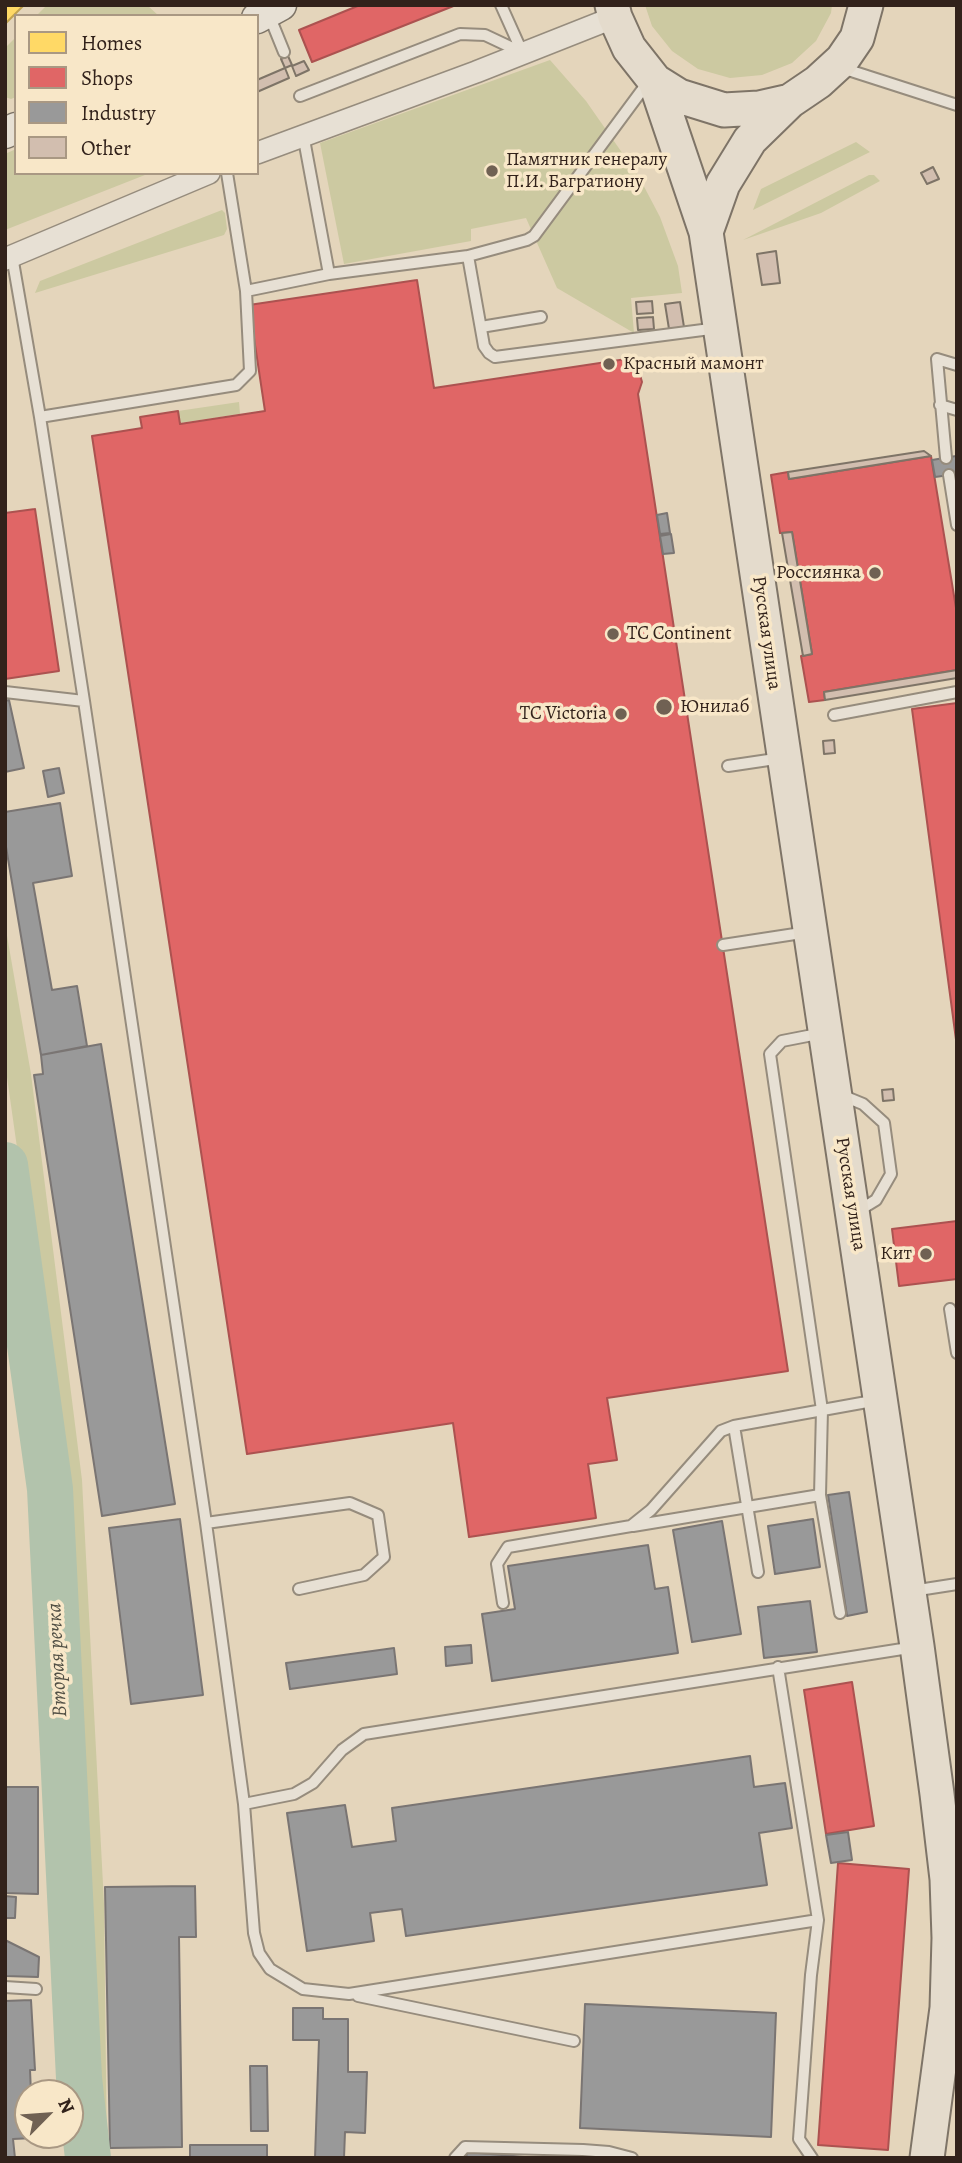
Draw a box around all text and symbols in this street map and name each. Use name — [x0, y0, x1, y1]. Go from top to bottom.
legend — [14, 14, 259, 175]
text: Homes — [81, 29, 142, 57]
text: Shops — [81, 64, 133, 92]
text: Industry — [81, 99, 156, 127]
text: Other — [81, 134, 131, 162]
place label: Памятник генералу П.И. Багратиону — [506, 149, 667, 193]
marker: Памятник генералу П.И. Багратиону — [484, 163, 500, 179]
place label: Красный мамонт — [623, 353, 764, 375]
marker: Красный мамонт — [601, 356, 617, 372]
place label: Россиянка — [776, 562, 861, 584]
marker: Россиянка — [867, 565, 883, 581]
street label: Русская улица — [747, 575, 785, 691]
place label: TC Continent — [627, 623, 731, 645]
marker: TC Continent — [605, 626, 621, 642]
place label: Юнилаб — [680, 696, 749, 718]
marker: Юнилаб — [654, 697, 674, 717]
place label: TC Victoria — [520, 703, 607, 725]
marker: TC Victoria — [613, 706, 629, 722]
street label: Русская улица — [830, 1136, 870, 1252]
place label: Кит — [880, 1243, 912, 1265]
marker: Кит — [918, 1246, 934, 1262]
water label: Вторая речка — [42, 1602, 74, 1718]
north arrow — [14, 2079, 84, 2149]
text: N — [52, 2094, 81, 2118]

